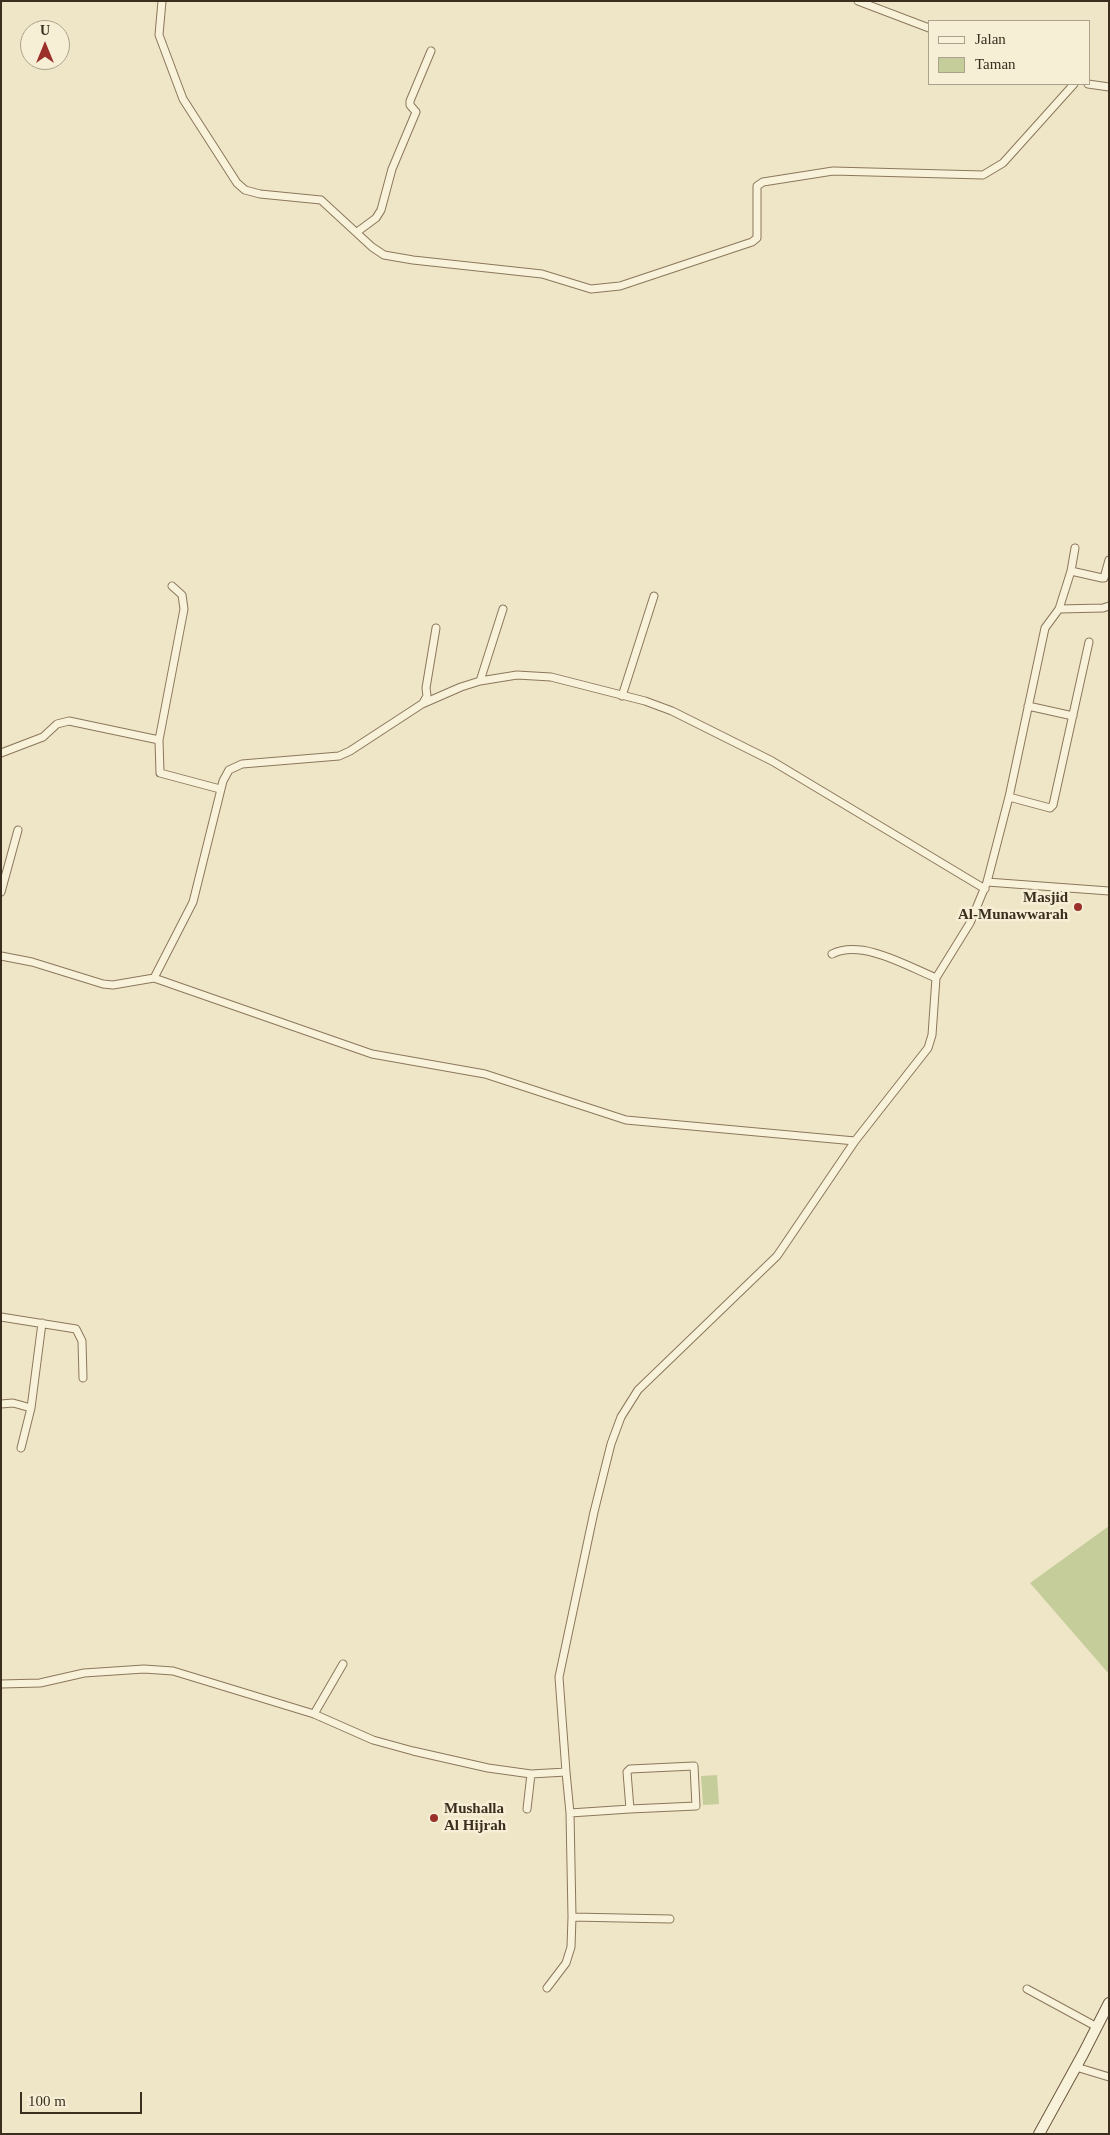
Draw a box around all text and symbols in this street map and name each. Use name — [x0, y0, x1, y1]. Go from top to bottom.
north arrow — [20, 20, 70, 70]
legend — [928, 20, 1090, 85]
text: U — [40, 23, 50, 38]
text: Jalan — [975, 31, 1006, 47]
text: Taman — [975, 56, 1016, 72]
place label: Masjid Al-Munawwarah — [958, 889, 1068, 924]
marker: Masjid Al-Munawwarah — [1072, 901, 1084, 913]
place label: Mushalla Al Hijrah — [444, 1800, 506, 1835]
marker: Mushalla Al Hijrah — [428, 1812, 440, 1824]
scale bar — [22, 2082, 145, 2114]
text: 100 m — [28, 2093, 66, 2109]

